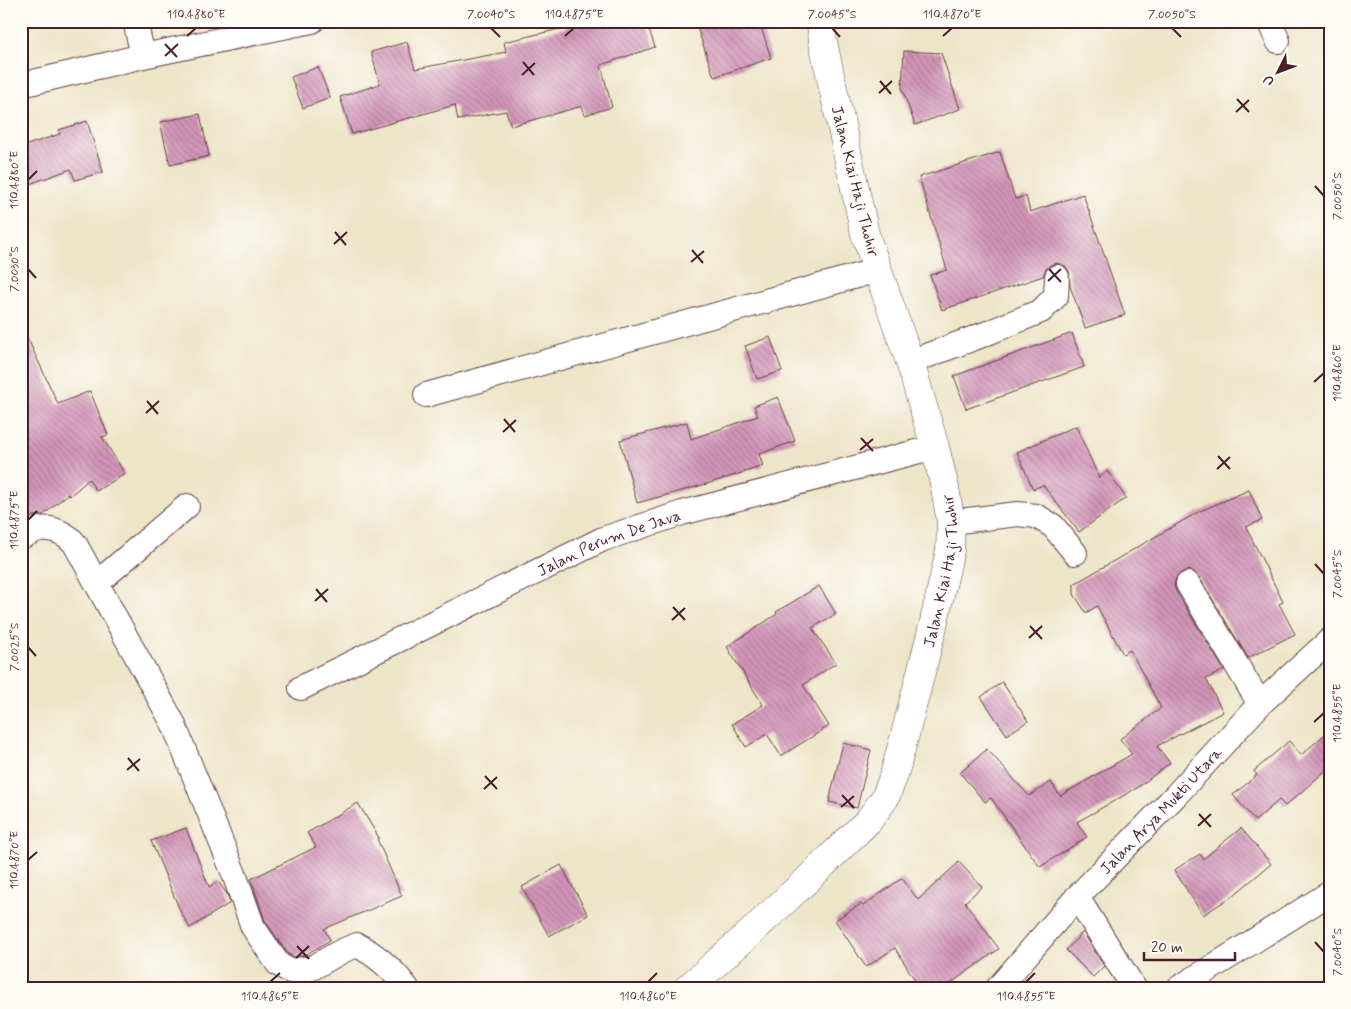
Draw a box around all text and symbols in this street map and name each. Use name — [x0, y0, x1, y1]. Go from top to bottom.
text: 110.4880°E — [167, 7, 225, 23]
text: 7.0040°S — [467, 7, 515, 23]
text: 110.4875°E — [544, 7, 604, 23]
text: 7.0045°S — [808, 7, 857, 23]
text: 110.4870°E — [923, 7, 981, 23]
text: 7.0050°S — [1148, 7, 1196, 23]
north arrow — [1254, 48, 1304, 98]
text: U — [1259, 71, 1279, 89]
street label: Jalan Kiai Haji Thohir — [826, 104, 884, 259]
text: 110.4880°E — [7, 151, 23, 209]
text: 7.0050°S — [1330, 172, 1346, 220]
text: 7.0030°S — [7, 246, 23, 292]
text: 110.4860°E — [1330, 344, 1346, 402]
text: 110.4875°E — [7, 490, 23, 550]
street label: Jalan Kiai Haji Thohir — [919, 492, 964, 650]
street label: Jalan Perum De Java — [534, 505, 684, 582]
text: 7.0045°S — [1330, 549, 1346, 598]
text: 7.0025°S — [7, 622, 23, 671]
text: 110.4855°E — [1330, 683, 1346, 743]
street label: Jalan Arya Mukti Utara — [1096, 743, 1228, 879]
text: 110.4870°E — [7, 831, 23, 889]
text: 7.0040°S — [1330, 928, 1346, 976]
scale bar — [1144, 929, 1235, 961]
text: 20 m — [1151, 938, 1183, 958]
text: 110.4865°E — [241, 989, 299, 1005]
text: 110.4860°E — [619, 989, 677, 1005]
text: 110.4855°E — [996, 989, 1056, 1005]

